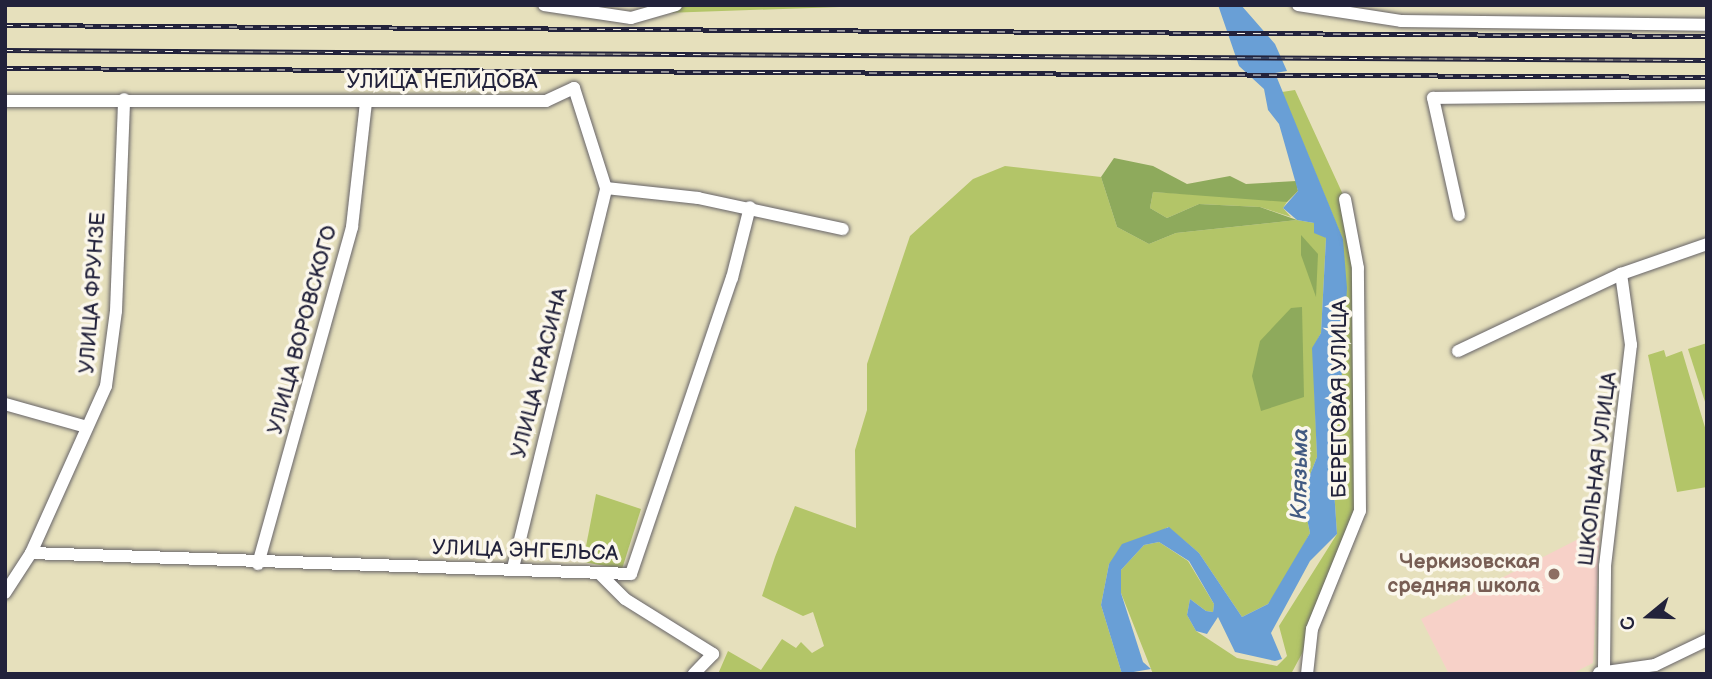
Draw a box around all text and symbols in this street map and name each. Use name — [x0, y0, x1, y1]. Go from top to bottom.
street label: УЛИЦА НЕЛИДОВА — [347, 69, 537, 95]
street label: УЛИЦА ФРУНЗЕ — [75, 211, 111, 375]
street label: УЛИЦА ВОРОВСКОГО — [263, 223, 343, 437]
street label: УЛИЦА КРАСИНА — [507, 285, 573, 461]
street label: БЕРЕГОВАЯ УЛИЦА — [1327, 300, 1353, 498]
street label: ШКОЛЬНАЯ УЛИЦА — [1574, 370, 1622, 568]
water label: Клязьма — [1285, 428, 1315, 520]
street label: УЛИЦА ЭНГЕЛЬСА — [431, 535, 619, 567]
place label: Черкизовская средняя школа — [1388, 549, 1540, 599]
marker: Черкизовская средняя школа — [1546, 566, 1562, 582]
north arrow — [1614, 581, 1684, 651]
text: С — [1616, 613, 1642, 633]

